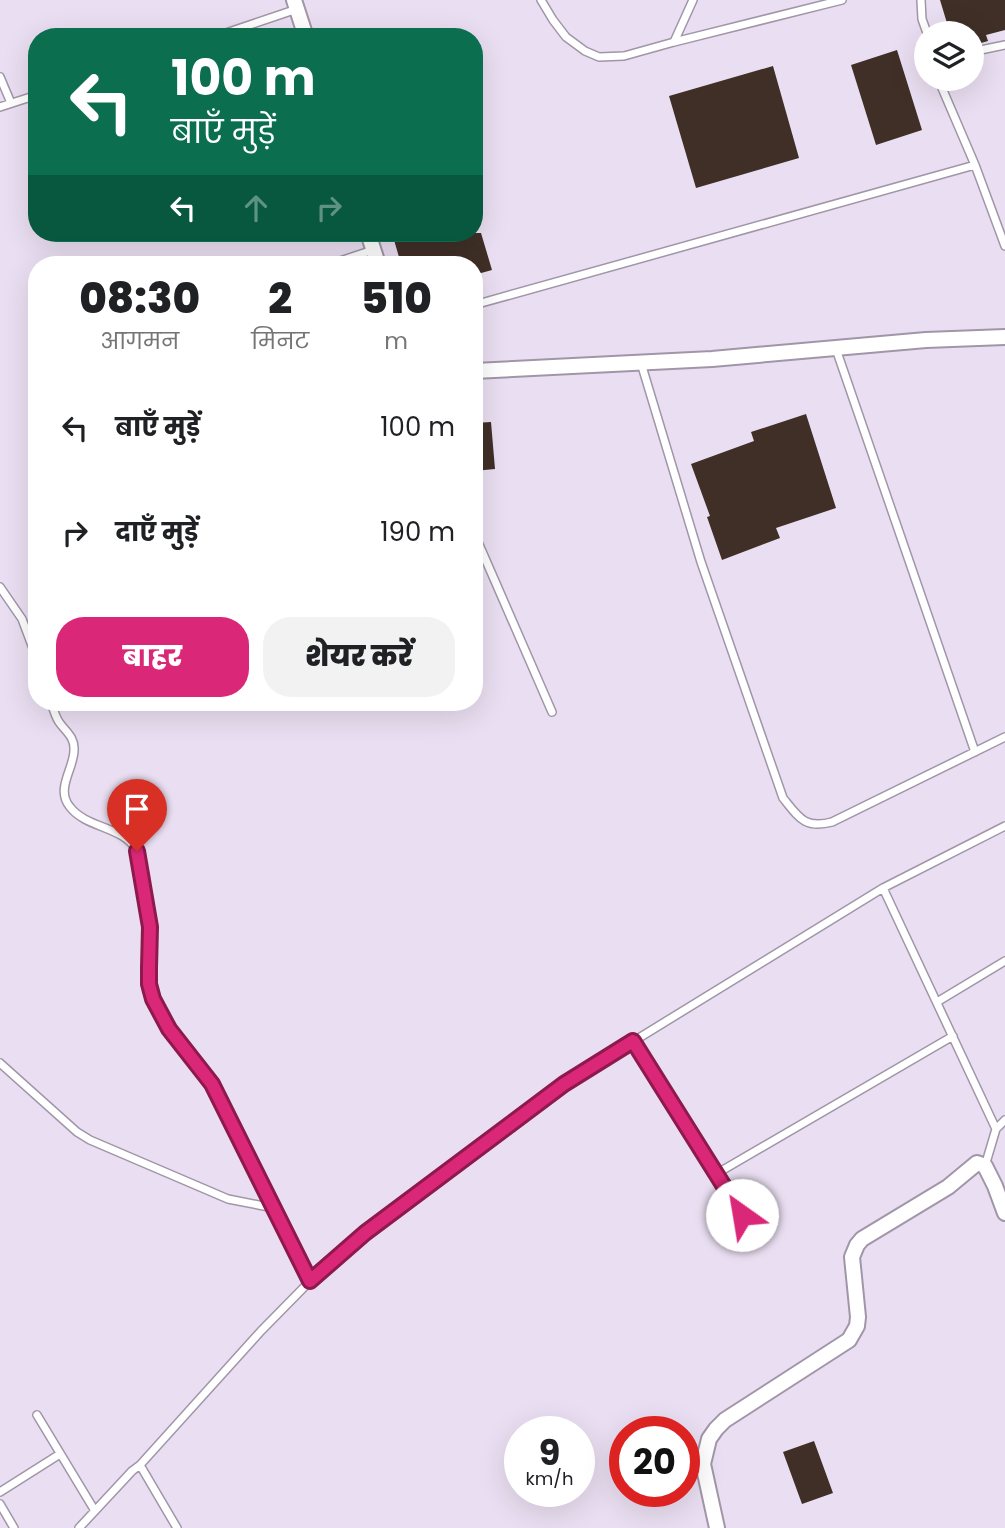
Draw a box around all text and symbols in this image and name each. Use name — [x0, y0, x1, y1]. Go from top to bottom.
map controls — [914, 21, 984, 91]
button: layers — [914, 21, 984, 91]
text: 100 m — [171, 44, 316, 112]
icon: left — [56, 56, 147, 147]
text: बाएँ मुड़ें — [171, 109, 275, 154]
icon: left — [164, 189, 202, 227]
icon: ahead — [237, 189, 275, 227]
icon: right — [310, 189, 348, 227]
text: 08:30 — [79, 269, 200, 328]
text: 2 — [268, 269, 292, 328]
text: 510 — [360, 269, 432, 328]
text: आगमन — [100, 325, 179, 357]
text: मिनट — [251, 325, 309, 357]
text: m — [384, 325, 408, 357]
icon: left — [56, 409, 94, 447]
text: बाएँ मुड़ें — [115, 409, 200, 445]
text: 100 m — [380, 409, 455, 445]
icon: right — [56, 514, 94, 552]
text: दाएँ मुड़ें — [115, 514, 198, 550]
text: 190 m — [380, 514, 455, 550]
button: बाहर — [56, 617, 249, 697]
button: शेयर करें — [263, 617, 455, 697]
pin — [107, 779, 167, 851]
icon: arrive — [118, 790, 156, 828]
position arrow — [705, 1178, 779, 1252]
speed limit sign: 20 — [609, 1416, 700, 1507]
text: 9 — [539, 1428, 560, 1477]
text: km/h — [526, 1466, 573, 1491]

